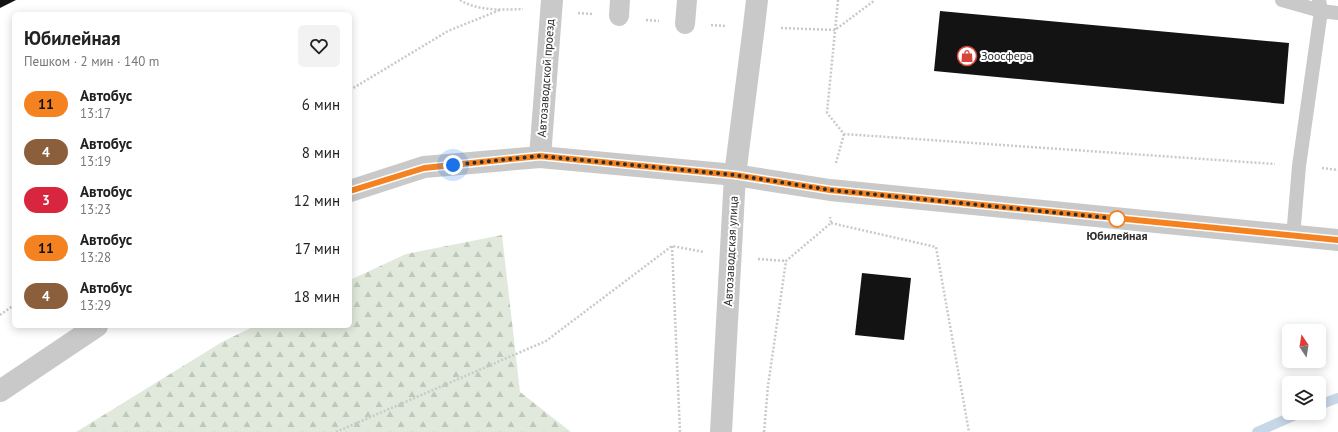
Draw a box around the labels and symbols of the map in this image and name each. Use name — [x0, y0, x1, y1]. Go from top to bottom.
street label: Автозаводской проезд — [534, 18, 557, 138]
shop icon: Зоосфера — [956, 45, 978, 67]
place label: Зоосфера — [981, 48, 1032, 63]
your location — [443, 155, 463, 175]
street label: Автозаводская улица — [720, 195, 741, 307]
marker: Юбилейная — [1108, 210, 1126, 228]
place label: Юбилейная — [1087, 228, 1148, 243]
north arrow — [1282, 324, 1326, 368]

